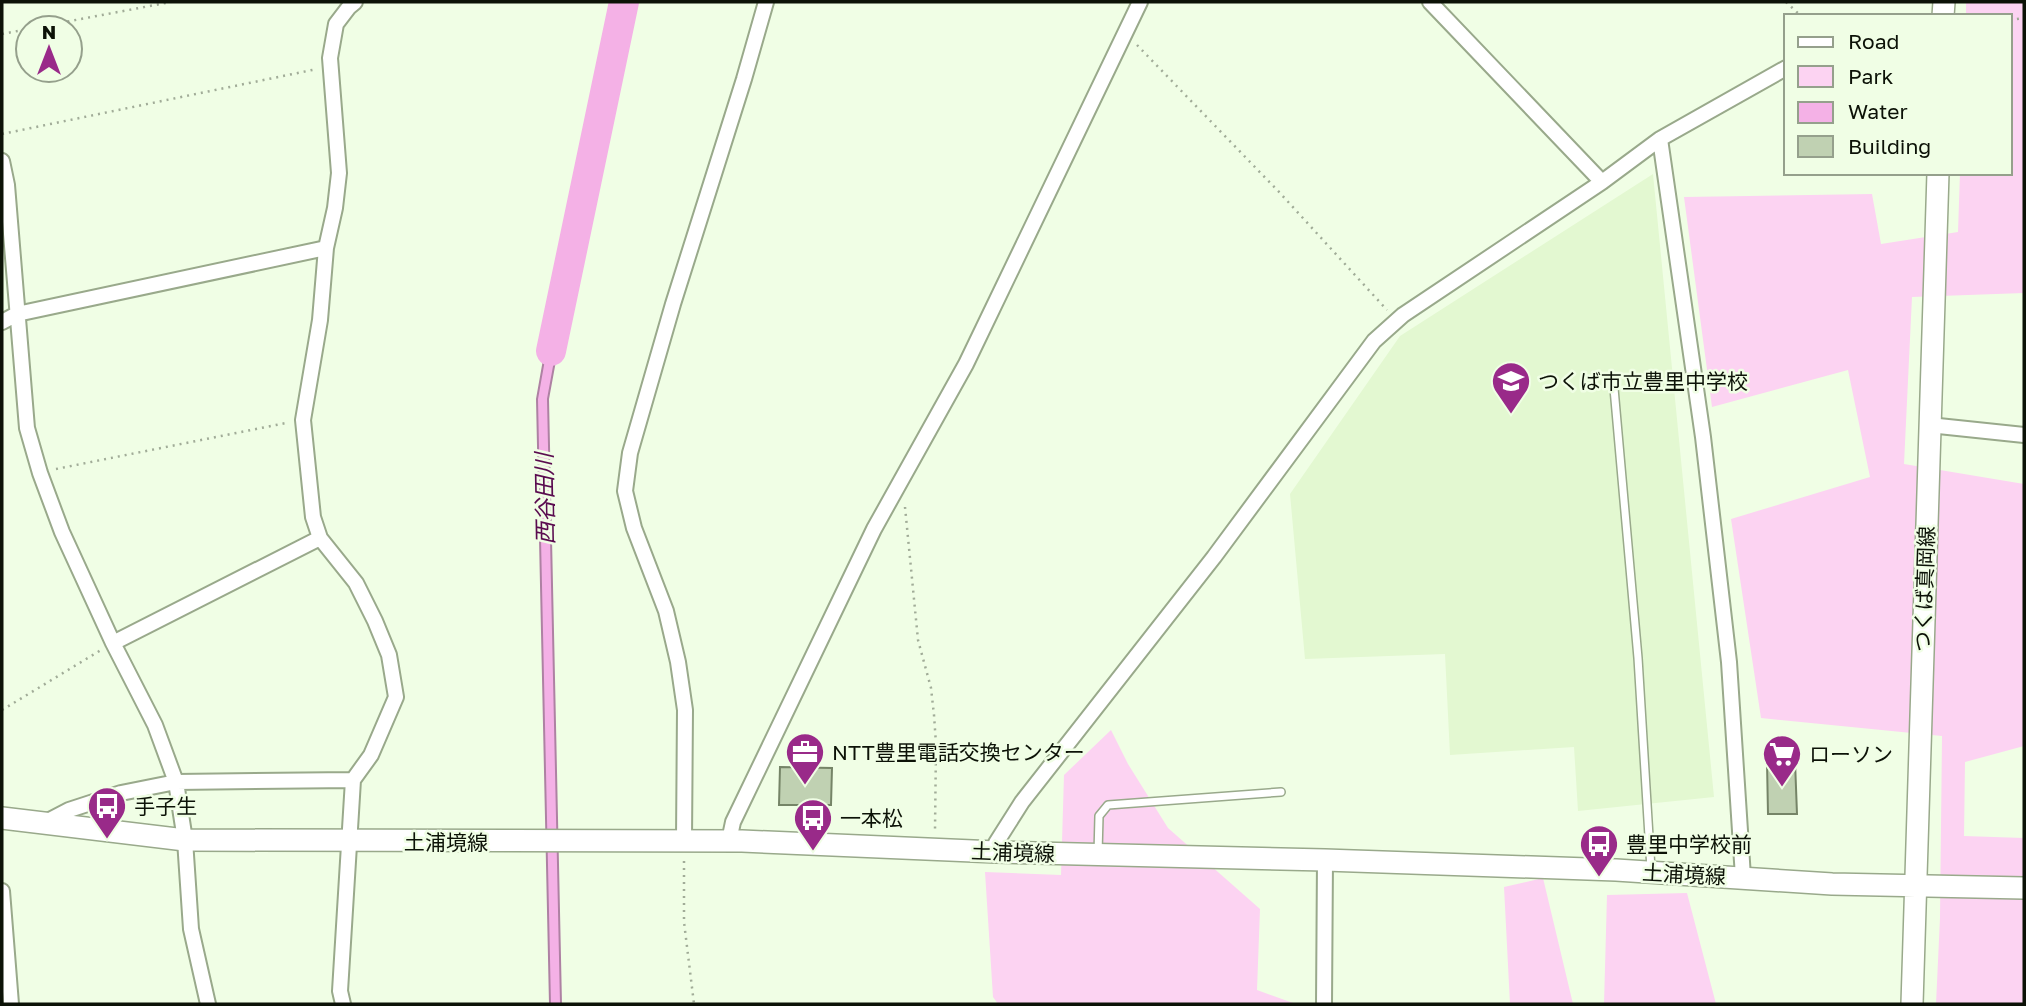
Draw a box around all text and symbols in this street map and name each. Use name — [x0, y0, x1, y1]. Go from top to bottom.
north arrow — [14, 14, 84, 84]
legend — [1784, 14, 2012, 175]
text: N — [42, 20, 56, 43]
text: Road — [1848, 28, 1899, 54]
text: Park — [1848, 63, 1894, 89]
text: Water — [1848, 98, 1908, 124]
text: Building — [1848, 133, 1931, 159]
school or university icon: つくば市立豊里中学校 — [1490, 360, 1532, 415]
place label: つくば市立豊里中学校 — [1538, 368, 1748, 394]
water label: 西谷田川 — [529, 450, 559, 545]
street label: つくば真岡線 — [1909, 526, 1939, 652]
office icon: NTT豊里電話交換センター — [784, 731, 826, 786]
supermarket icon: ローソン — [1761, 733, 1803, 788]
place label: NTT豊里電話交換センター — [832, 739, 1085, 765]
place label: ローソン — [1809, 741, 1893, 767]
bus stop icon: 手子生 — [86, 785, 128, 840]
place label: 手子生 — [134, 793, 197, 819]
bus stop icon: 一本松 — [792, 797, 834, 852]
place label: 一本松 — [840, 805, 903, 831]
bus stop icon: 豊里中学校前 — [1578, 823, 1620, 878]
street label: 土浦境線 — [404, 829, 488, 855]
place label: 豊里中学校前 — [1626, 831, 1752, 857]
street label: 土浦境線 — [971, 838, 1055, 866]
street label: 土浦境線 — [1641, 859, 1727, 889]

